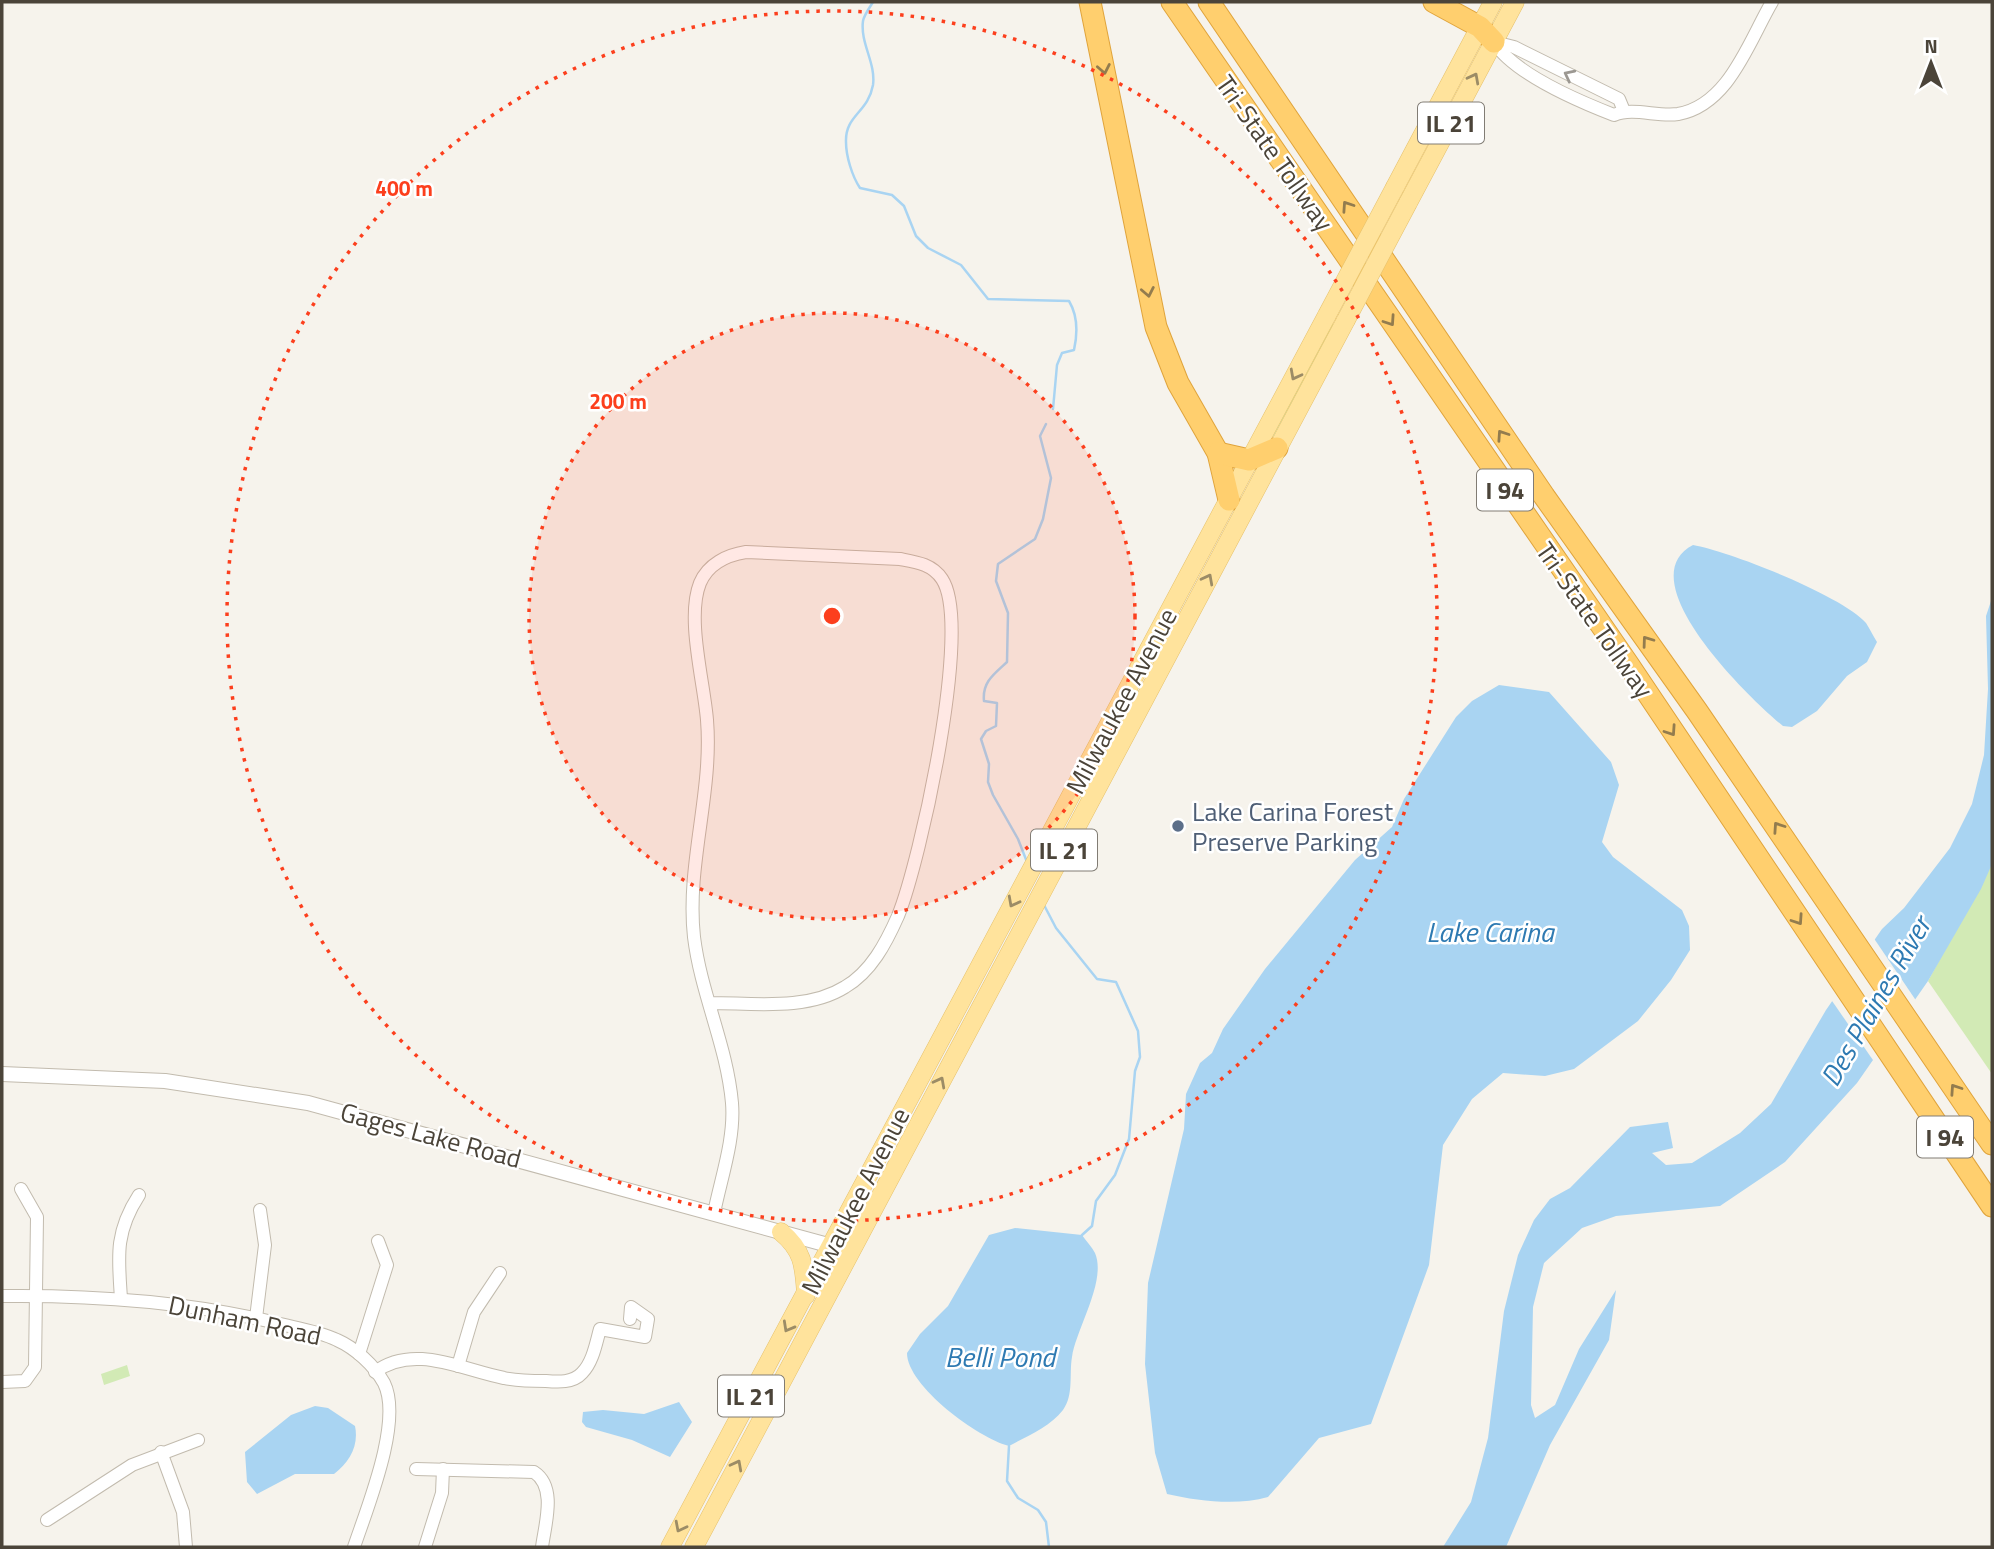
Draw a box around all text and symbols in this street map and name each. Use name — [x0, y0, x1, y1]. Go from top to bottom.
north arrow — [1896, 28, 1966, 98]
text: N — [1924, 31, 1938, 60]
one-way arrow — [1096, 63, 1111, 75]
street label: Tri-State Tollway — [1207, 67, 1343, 239]
one-way arrow — [1564, 70, 1576, 84]
one-way arrow — [1466, 73, 1480, 86]
road number: IL 21 — [1418, 103, 1484, 144]
text: 400 m — [375, 172, 433, 204]
one-way arrow — [1343, 201, 1355, 214]
one-way arrow — [1139, 286, 1154, 298]
one-way arrow — [1382, 313, 1394, 326]
one-way arrow — [1289, 368, 1303, 380]
text: 200 m — [589, 385, 647, 417]
one-way arrow — [1498, 430, 1510, 443]
road number: I 94 — [1477, 470, 1533, 510]
street label: Tri-State Tollway — [1527, 534, 1663, 706]
one-way arrow — [1199, 573, 1213, 586]
street label: Milwaukee Avenue — [1056, 601, 1186, 801]
centre of rings — [820, 604, 844, 628]
one-way arrow — [1643, 636, 1655, 649]
one-way arrow — [1663, 723, 1675, 736]
place label: Lake Carina Forest Preserve Parking — [1192, 792, 1393, 861]
marker: Lake Carina Forest Preserve Parking — [1170, 818, 1186, 834]
one-way arrow — [1774, 822, 1786, 835]
road number: IL 21 — [1031, 830, 1097, 870]
one-way arrow — [1008, 895, 1022, 907]
water label: Des Plaines River — [1809, 905, 1943, 1094]
water label: Lake Carina — [1426, 910, 1556, 953]
one-way arrow — [1790, 912, 1802, 925]
one-way arrow — [932, 1077, 945, 1090]
one-way arrow — [1951, 1084, 1963, 1097]
street label: Gages Lake Road — [336, 1092, 526, 1178]
street label: Milwaukee Avenue — [791, 1101, 919, 1301]
road number: I 94 — [1917, 1116, 1973, 1157]
street label: Dunham Road — [165, 1285, 325, 1355]
one-way arrow — [783, 1320, 796, 1333]
water label: Belli Pond — [945, 1335, 1058, 1378]
road number: IL 21 — [718, 1376, 784, 1416]
one-way arrow — [728, 1460, 742, 1472]
one-way arrow — [675, 1520, 688, 1533]

